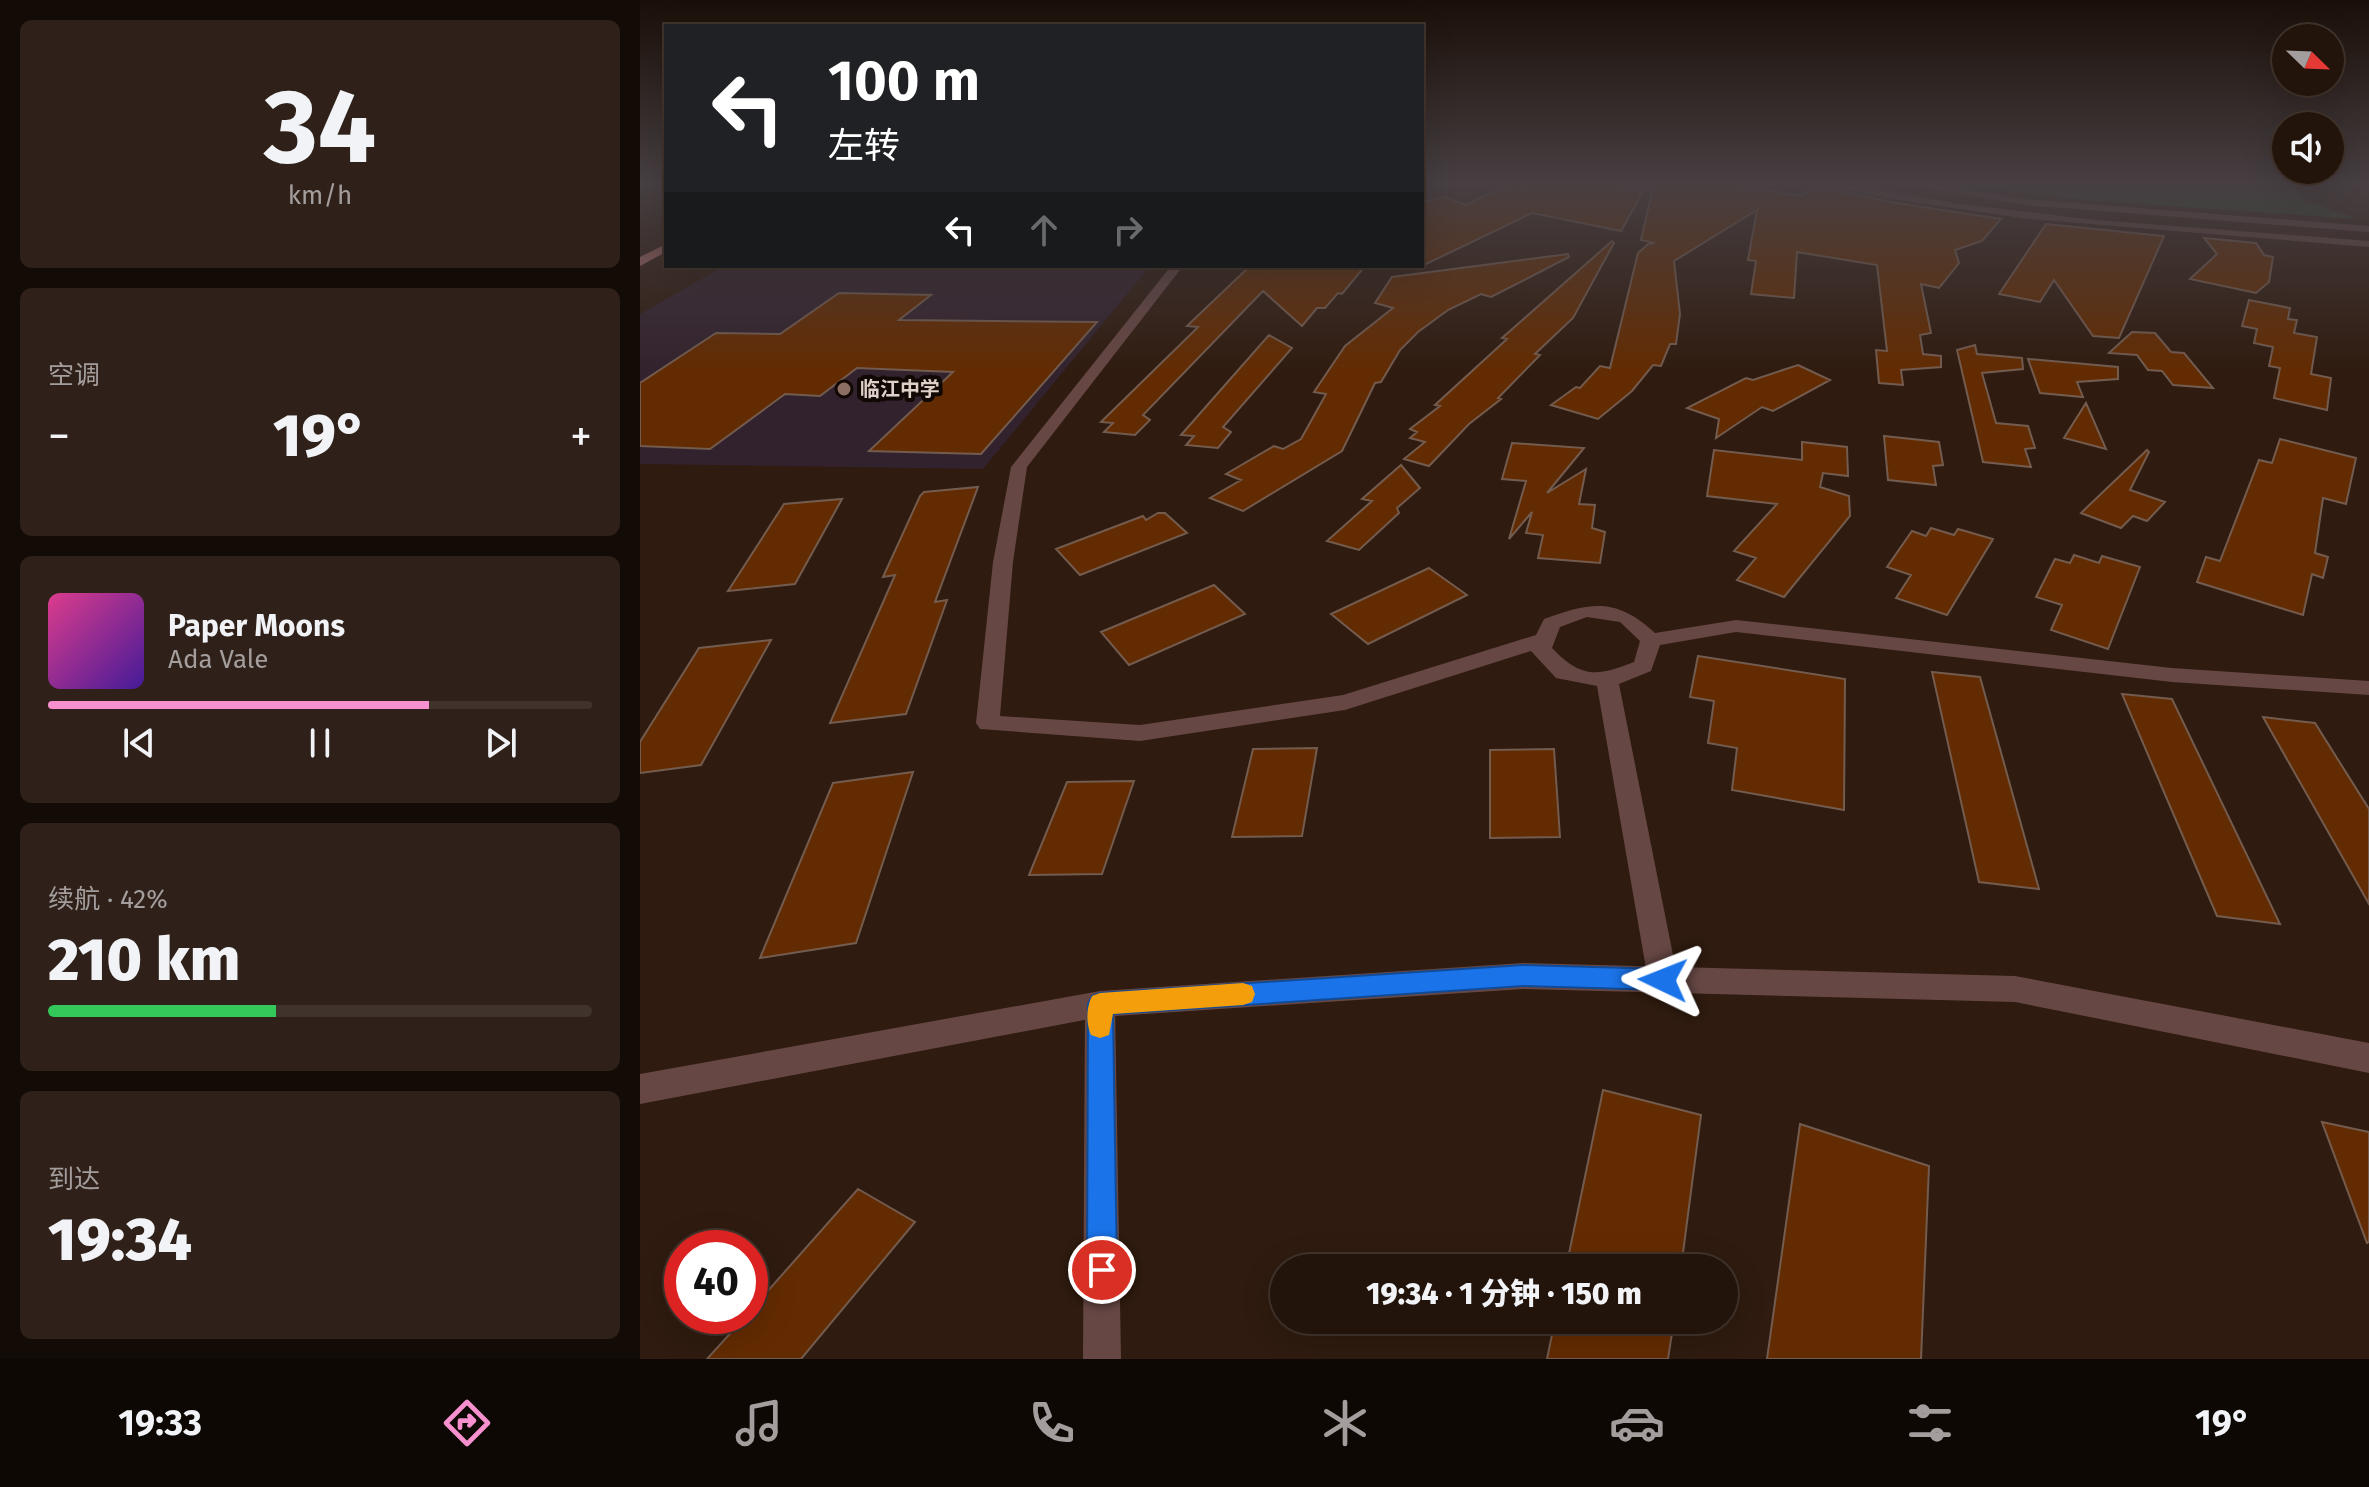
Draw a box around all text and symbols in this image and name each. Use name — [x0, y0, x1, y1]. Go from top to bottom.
north arrow — [2272, 24, 2344, 96]
map controls — [2272, 24, 2344, 184]
text: 100 m — [828, 48, 980, 115]
icon: left — [696, 56, 800, 160]
text: 34 — [264, 65, 376, 190]
button: sound — [2272, 112, 2344, 184]
text: 左转 — [828, 124, 900, 168]
text: km/h — [288, 180, 352, 211]
icon: left — [938, 208, 982, 252]
icon: ahead — [1022, 208, 1066, 252]
icon: right — [1106, 208, 1150, 252]
text: 空调 — [48, 360, 100, 391]
place label: 临江中学 — [860, 377, 940, 401]
marker: 临江中学 — [835, 380, 853, 398]
text: 19° — [273, 400, 367, 472]
text: − — [48, 410, 70, 463]
text: + — [570, 410, 592, 463]
text: Paper Moons — [168, 608, 345, 644]
text: Ada Vale — [168, 644, 268, 675]
icon: previous — [117, 721, 161, 765]
icon: pause — [298, 721, 342, 765]
icon: next — [479, 721, 523, 765]
text: 续航 · 42% — [48, 884, 168, 915]
text: 210 km — [48, 924, 240, 996]
position arrow — [1621, 938, 1705, 1022]
text: 到达 — [48, 1164, 100, 1195]
text: 19:34 — [48, 1204, 192, 1276]
speed limit sign: 40 — [664, 1230, 768, 1334]
pin — [1068, 1236, 1136, 1304]
icon: arrive — [1080, 1248, 1124, 1292]
text: 19:34 · 1 分钟 · 150 m — [1366, 1276, 1642, 1312]
icon: directions — [439, 1395, 495, 1451]
icon: music — [731, 1395, 787, 1451]
icon: phone — [1024, 1395, 1080, 1451]
icon: climate — [1317, 1395, 1373, 1451]
icon: car — [1609, 1395, 1665, 1451]
icon: filters — [1902, 1395, 1958, 1451]
text: 19:33 — [118, 1401, 202, 1445]
text: 19° — [2195, 1401, 2251, 1445]

